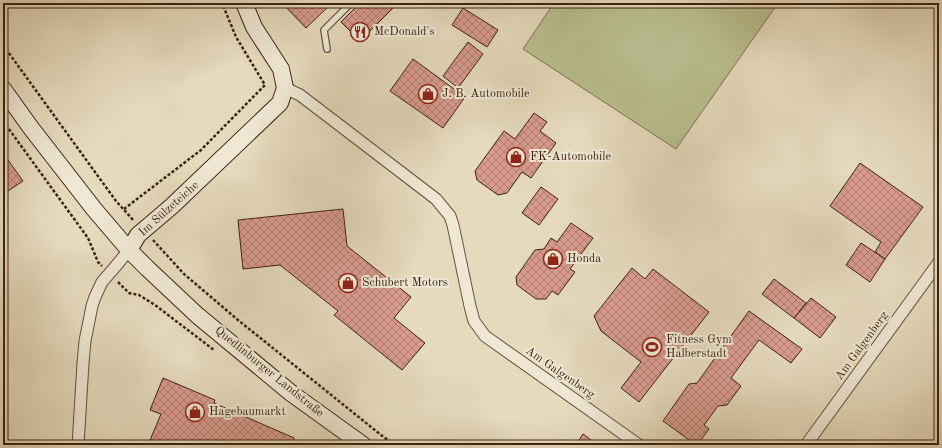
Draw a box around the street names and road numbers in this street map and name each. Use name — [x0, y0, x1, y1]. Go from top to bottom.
street label: Im Sülzeteiche — [137, 179, 202, 239]
street label: Am Galgenberg — [833, 309, 891, 382]
street label: Quedlinburger Landstraße — [212, 325, 326, 420]
street label: Am Galgenberg — [523, 345, 597, 402]

